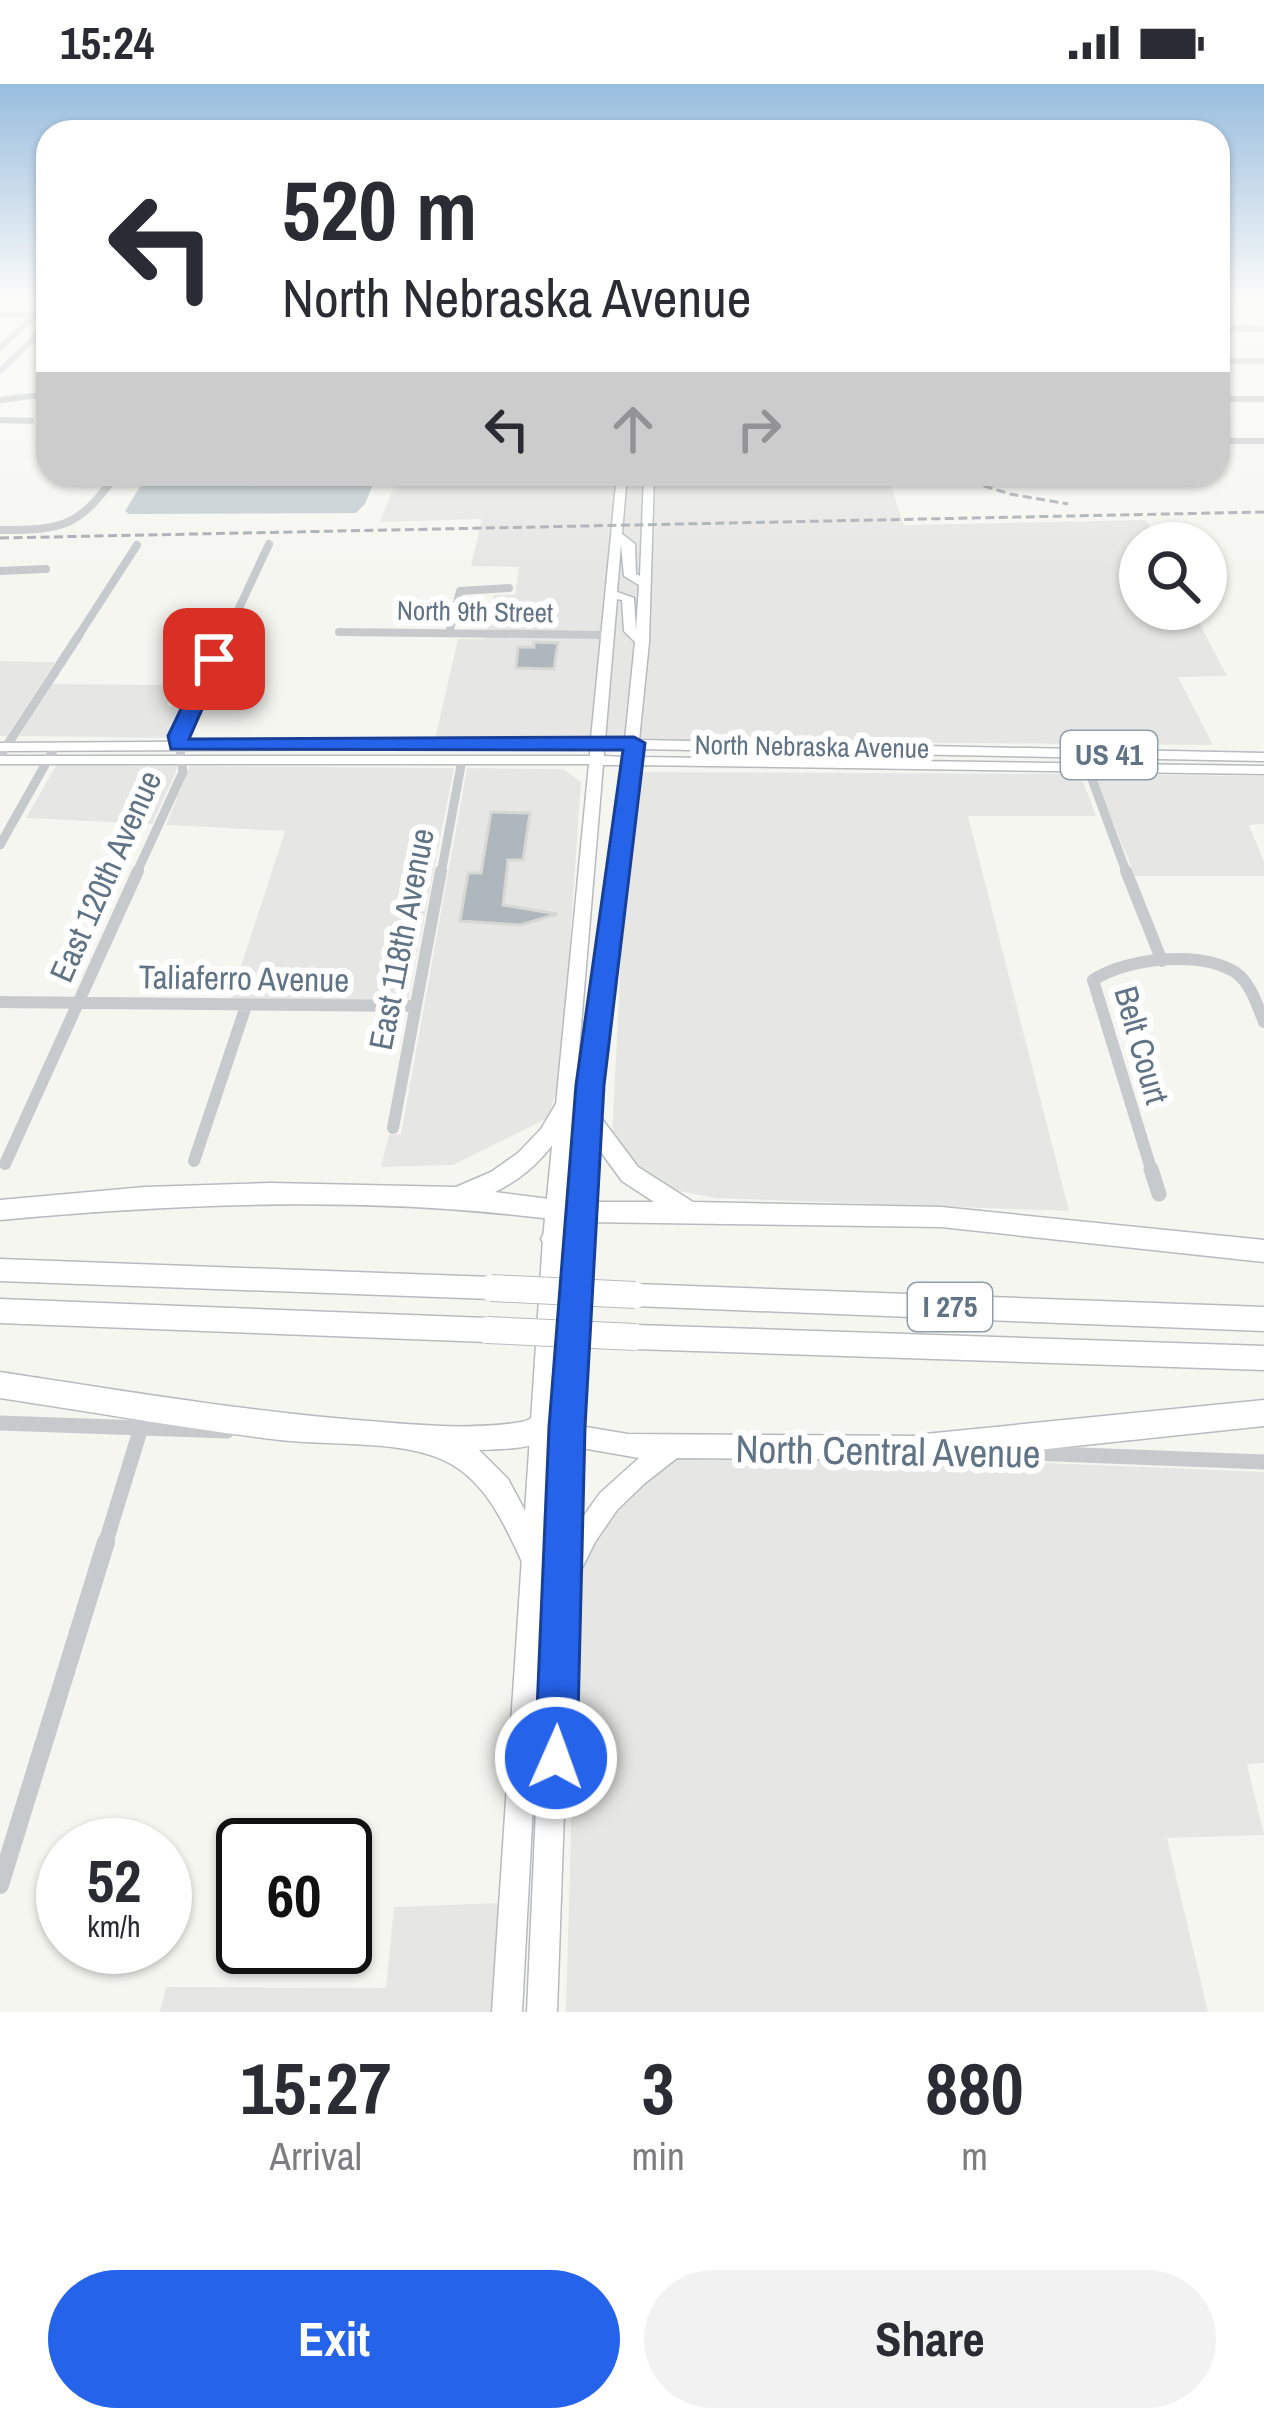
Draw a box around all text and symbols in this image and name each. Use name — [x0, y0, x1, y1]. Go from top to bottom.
text: 15:24 — [60, 12, 154, 73]
text: 520 m — [282, 153, 477, 266]
icon: left — [84, 168, 240, 324]
text: North Nebraska Avenue — [282, 261, 751, 334]
icon: left — [474, 396, 540, 462]
icon: ahead — [600, 396, 666, 462]
icon: right — [726, 396, 792, 462]
map controls — [1119, 522, 1227, 630]
button: search — [1119, 522, 1227, 630]
street label: North 9th Street — [397, 592, 553, 630]
pin — [163, 608, 265, 710]
icon: arrive — [181, 626, 247, 692]
street label: North Nebraska Avenue — [694, 726, 930, 766]
road number: US 41 — [1061, 731, 1157, 779]
street label: East 120th Avenue — [39, 763, 171, 989]
street label: East 118th Avenue — [358, 824, 444, 1054]
street label: Taliaferro Avenue — [138, 954, 350, 1002]
street label: Belt Court — [1104, 981, 1180, 1109]
road number: I 275 — [908, 1283, 992, 1331]
street label: North Central Avenue — [735, 1422, 1041, 1480]
position arrow — [493, 1695, 619, 1821]
speed limit sign: 60 — [216, 1818, 372, 1974]
text: 52 — [87, 1840, 141, 1921]
text: km/h — [87, 1906, 141, 1946]
text: 15:27 — [240, 2039, 391, 2136]
text: 3 — [642, 2039, 675, 2136]
text: 880 — [925, 2039, 1024, 2136]
text: Arrival — [270, 2130, 362, 2182]
text: min — [632, 2130, 685, 2182]
text: m — [961, 2130, 988, 2182]
button: Exit — [48, 2270, 620, 2408]
button: Share — [644, 2270, 1216, 2408]

